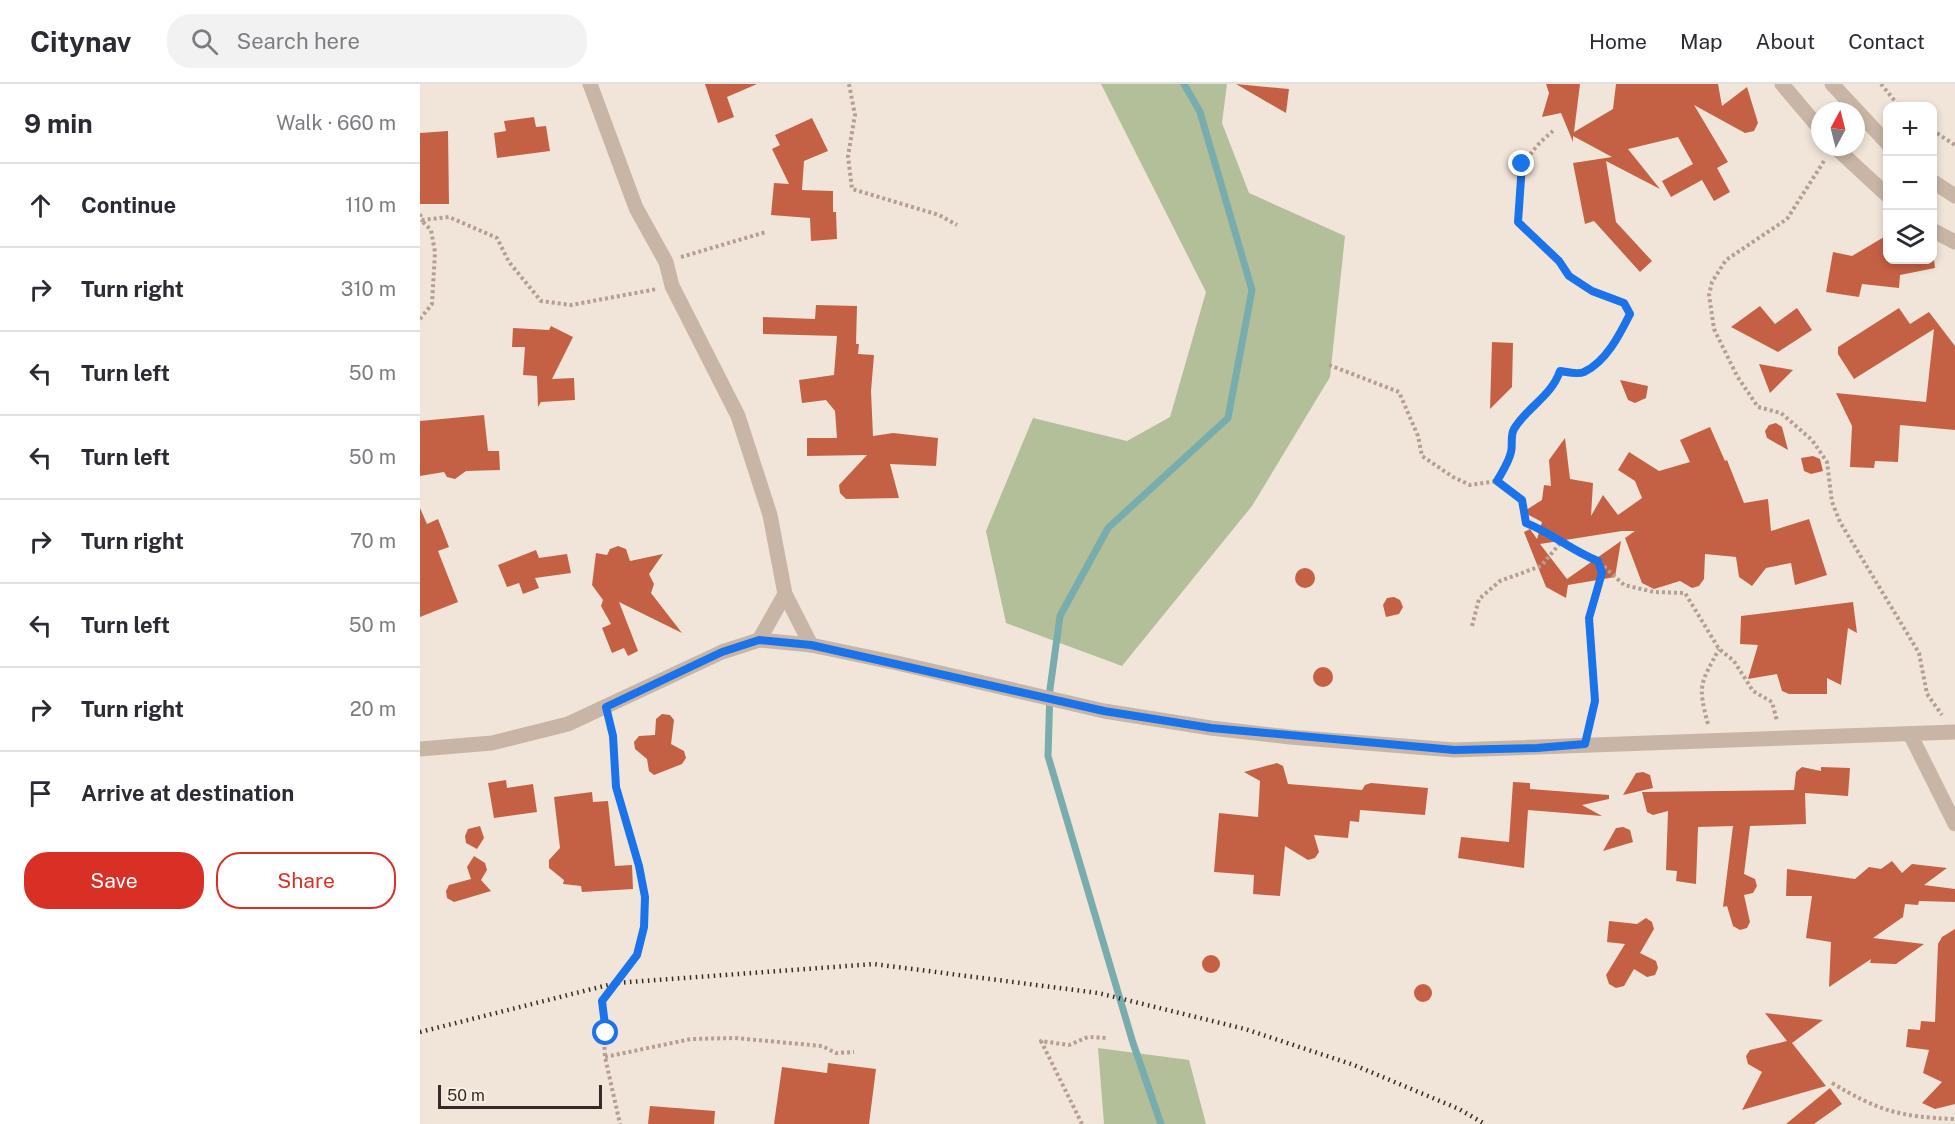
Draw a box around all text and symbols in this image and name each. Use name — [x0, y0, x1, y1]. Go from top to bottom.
search box — [167, 14, 587, 68]
text: Citynav — [30, 25, 131, 58]
icon: search — [188, 25, 221, 58]
text: Search here — [236, 28, 360, 54]
text: Home — [1589, 29, 1647, 54]
text: Map — [1680, 29, 1723, 54]
text: About — [1756, 29, 1815, 54]
text: Contact — [1848, 29, 1925, 54]
north arrow — [1811, 102, 1865, 156]
map controls — [1883, 102, 1937, 264]
button: + — [1883, 102, 1937, 156]
text: 9 min — [24, 108, 93, 139]
text: Walk · 660 m — [276, 111, 396, 135]
route end — [1508, 150, 1534, 176]
button: − — [1883, 156, 1937, 210]
icon: ahead — [24, 189, 57, 222]
text: Continue — [81, 192, 176, 218]
text: 110 m — [345, 193, 396, 217]
button: layers — [1883, 210, 1937, 264]
icon: right — [24, 273, 57, 306]
text: Turn right — [81, 276, 184, 302]
text: 310 m — [341, 277, 396, 301]
icon: left — [24, 357, 57, 390]
text: Turn left — [81, 360, 170, 386]
text: 50 m — [349, 361, 396, 385]
icon: left — [24, 441, 57, 474]
text: Turn left — [81, 444, 170, 470]
text: 50 m — [349, 445, 396, 469]
icon: right — [24, 525, 57, 558]
text: Turn right — [81, 528, 184, 554]
text: 70 m — [350, 529, 396, 553]
icon: left — [24, 609, 57, 642]
text: Turn left — [81, 612, 170, 638]
text: 50 m — [349, 613, 396, 637]
icon: right — [24, 693, 57, 726]
text: Turn right — [81, 696, 184, 722]
text: 20 m — [350, 697, 396, 721]
icon: arrive — [24, 777, 57, 810]
text: Arrive at destination — [81, 780, 294, 806]
button: Save — [24, 852, 204, 909]
button: Share — [216, 852, 396, 909]
route start — [592, 1019, 618, 1045]
scale bar — [438, 1082, 602, 1110]
text: 50 m — [447, 1086, 485, 1105]

